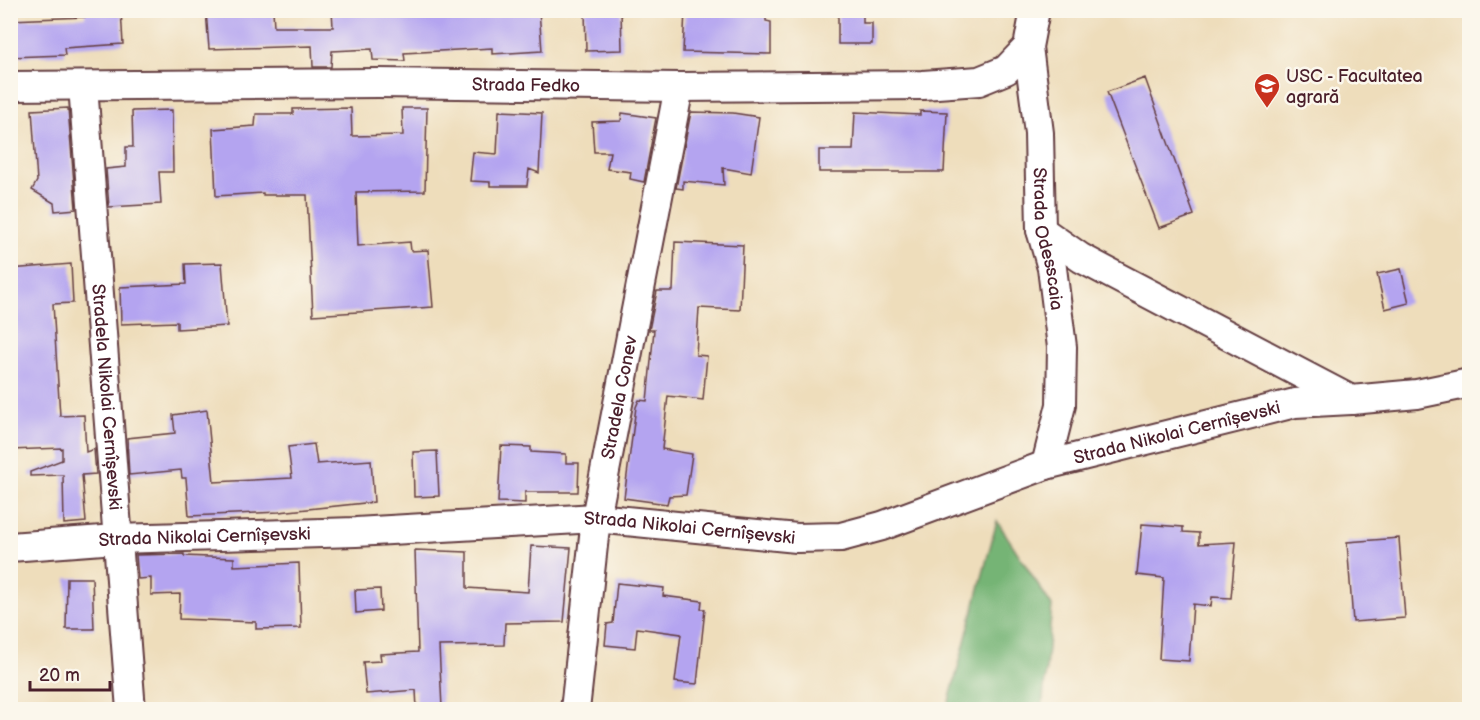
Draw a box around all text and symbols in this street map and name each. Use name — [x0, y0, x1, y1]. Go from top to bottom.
place label: USC - Facultatea agrară — [1286, 66, 1423, 108]
school or university icon: USC - Facultatea agrară — [1252, 71, 1282, 109]
street label: Strada Fedko — [472, 74, 580, 97]
street label: Strada Odesscaia — [1029, 167, 1067, 311]
street label: Stradela Nikolai Cernîșevski — [87, 283, 126, 511]
street label: Stradela Conev — [598, 334, 642, 461]
street label: Strada Nikolai Cernîșevski — [1071, 397, 1282, 469]
street label: Strada Nikolai Cernîșevski — [583, 508, 796, 549]
street label: Strada Nikolai Cernîșevski — [98, 523, 311, 551]
scale bar — [30, 654, 110, 692]
text: 20 m — [39, 665, 80, 686]

